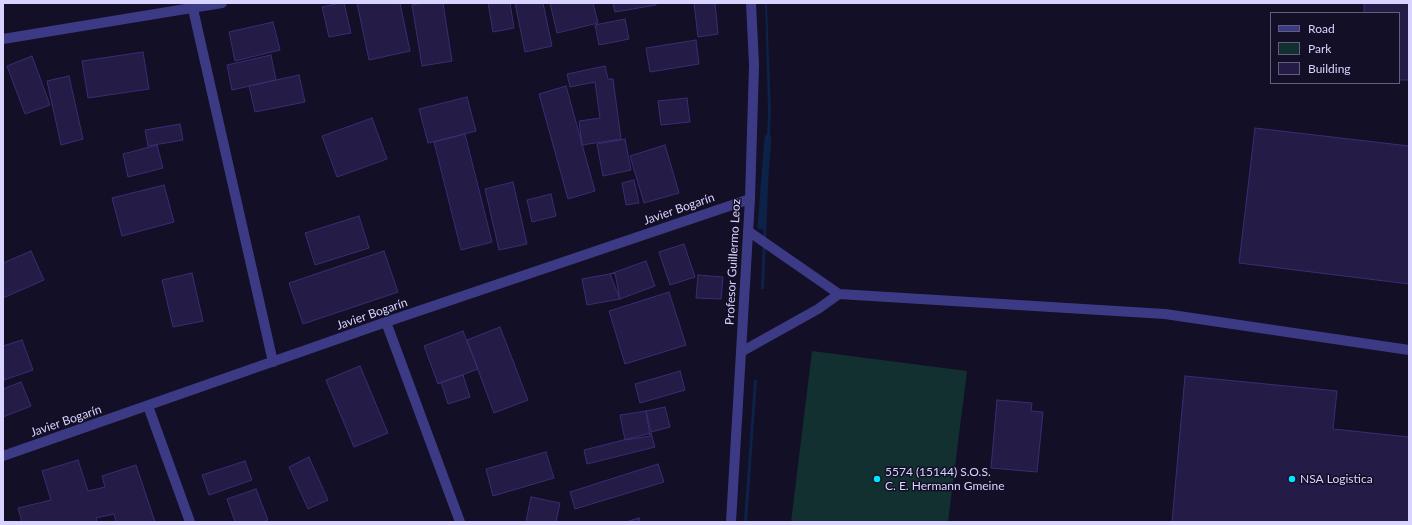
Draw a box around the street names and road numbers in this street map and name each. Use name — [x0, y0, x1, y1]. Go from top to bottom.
street label: Javier Bogarín — [642, 190, 716, 228]
street label: Profesor Guillermo Leoz — [723, 199, 743, 325]
street label: Javier Bogarín — [335, 295, 409, 333]
street label: Javier Bogarín — [29, 402, 103, 440]

